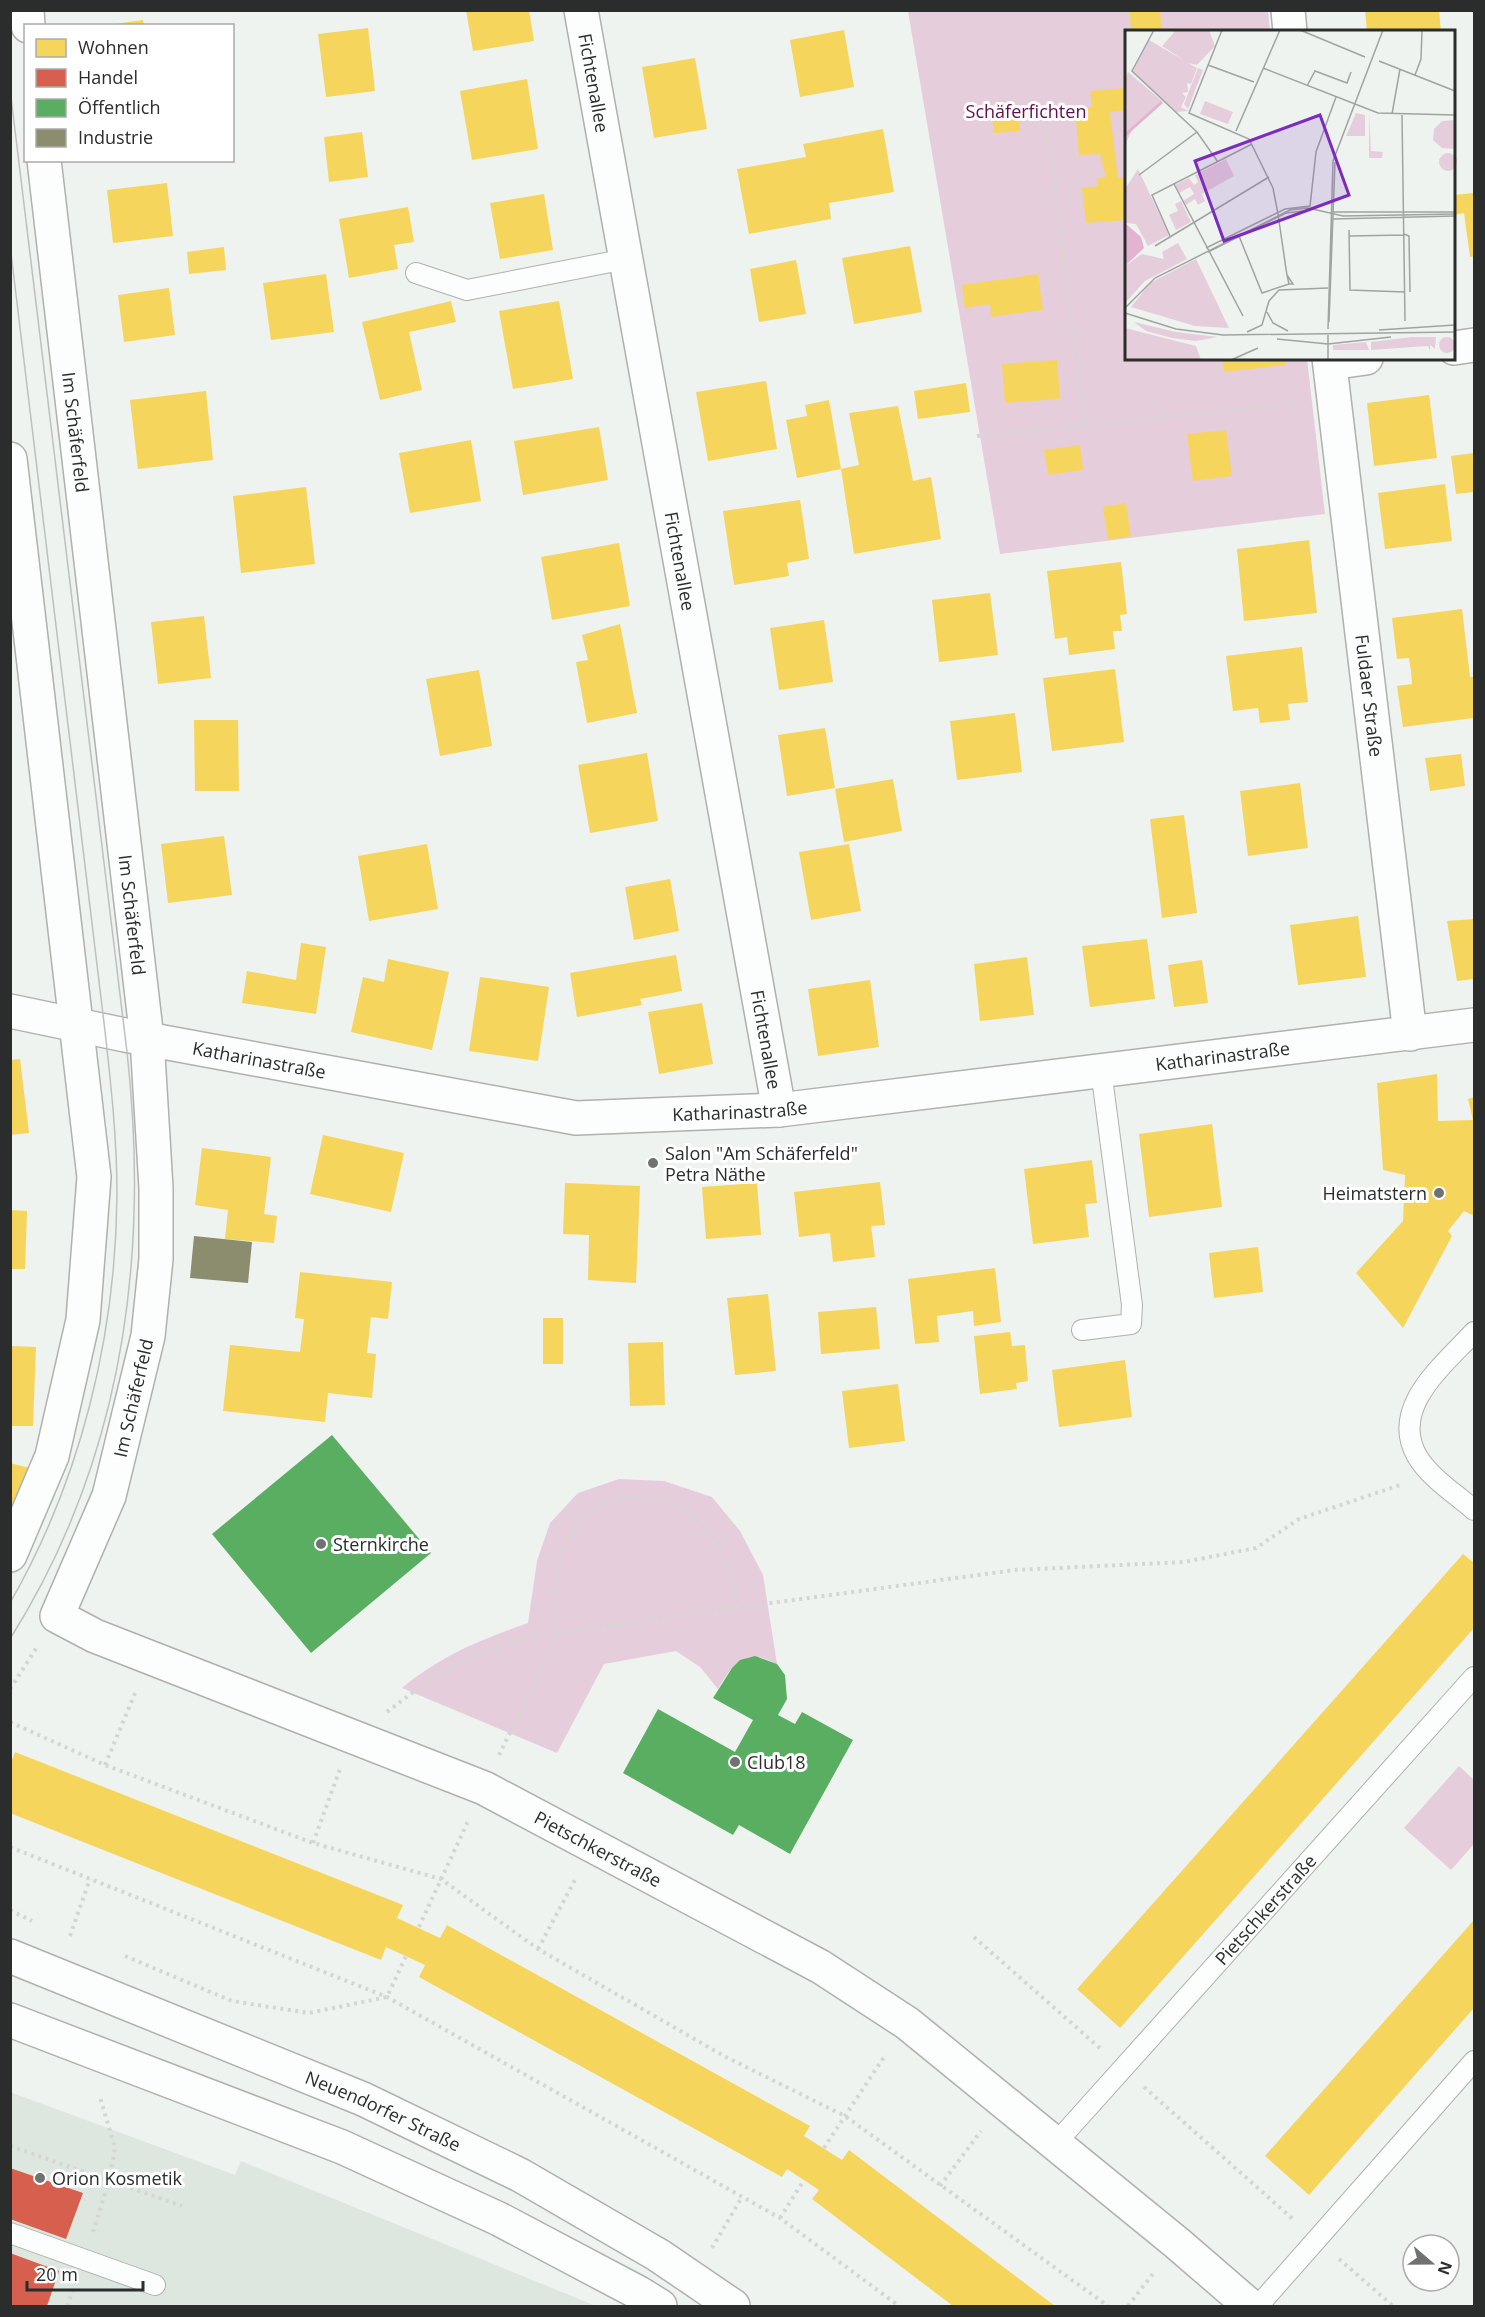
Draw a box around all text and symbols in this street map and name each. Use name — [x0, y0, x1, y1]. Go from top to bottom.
legend — [24, 24, 234, 162]
inset map — [1125, 30, 1455, 360]
street label: Fichtenallee — [573, 31, 615, 134]
text: Wohnen — [78, 35, 149, 59]
text: Handel — [78, 65, 138, 89]
text: Öffentlich — [78, 95, 160, 119]
park label: Schäferfichten — [966, 99, 1086, 123]
text: Industrie — [78, 125, 153, 149]
street label: Im Schäferfeld — [57, 371, 95, 494]
street label: Fichtenallee — [660, 510, 701, 613]
street label: Fuldaer Straße — [1350, 633, 1389, 758]
street label: Im Schäferfeld — [113, 853, 151, 976]
street label: Fichtenallee — [746, 988, 787, 1091]
street label: Katharinastraße — [191, 1036, 328, 1084]
street label: Katharinastraße — [1154, 1036, 1291, 1076]
street label: Katharinastraße — [672, 1095, 809, 1126]
place label: Salon "Am Schäferfeld" Petra Näthe — [665, 1141, 858, 1186]
marker: Salon "Am Schäferfeld" Petra Näthe — [646, 1156, 660, 1170]
place label: Heimatstern — [1322, 1181, 1427, 1205]
marker: Heimatstern — [1432, 1186, 1446, 1200]
street label: Im Schäferfeld — [108, 1336, 158, 1460]
place label: Sternkirche — [333, 1532, 429, 1556]
marker: Sternkirche — [314, 1537, 328, 1551]
place label: Club18 — [747, 1750, 806, 1774]
marker: Club18 — [728, 1755, 742, 1769]
street label: Pietschkerstraße — [530, 1805, 666, 1892]
street label: Pietschkerstraße — [1209, 1849, 1321, 1970]
street label: Neuendorfer Straße — [302, 2065, 465, 2157]
place label: Orion Kosmetik — [52, 2166, 183, 2190]
marker: Orion Kosmetik — [33, 2171, 47, 2185]
north arrow — [1401, 2233, 1461, 2293]
scale bar — [27, 2254, 142, 2292]
text: N — [1433, 2258, 1458, 2278]
text: 20 m — [36, 2262, 78, 2286]

